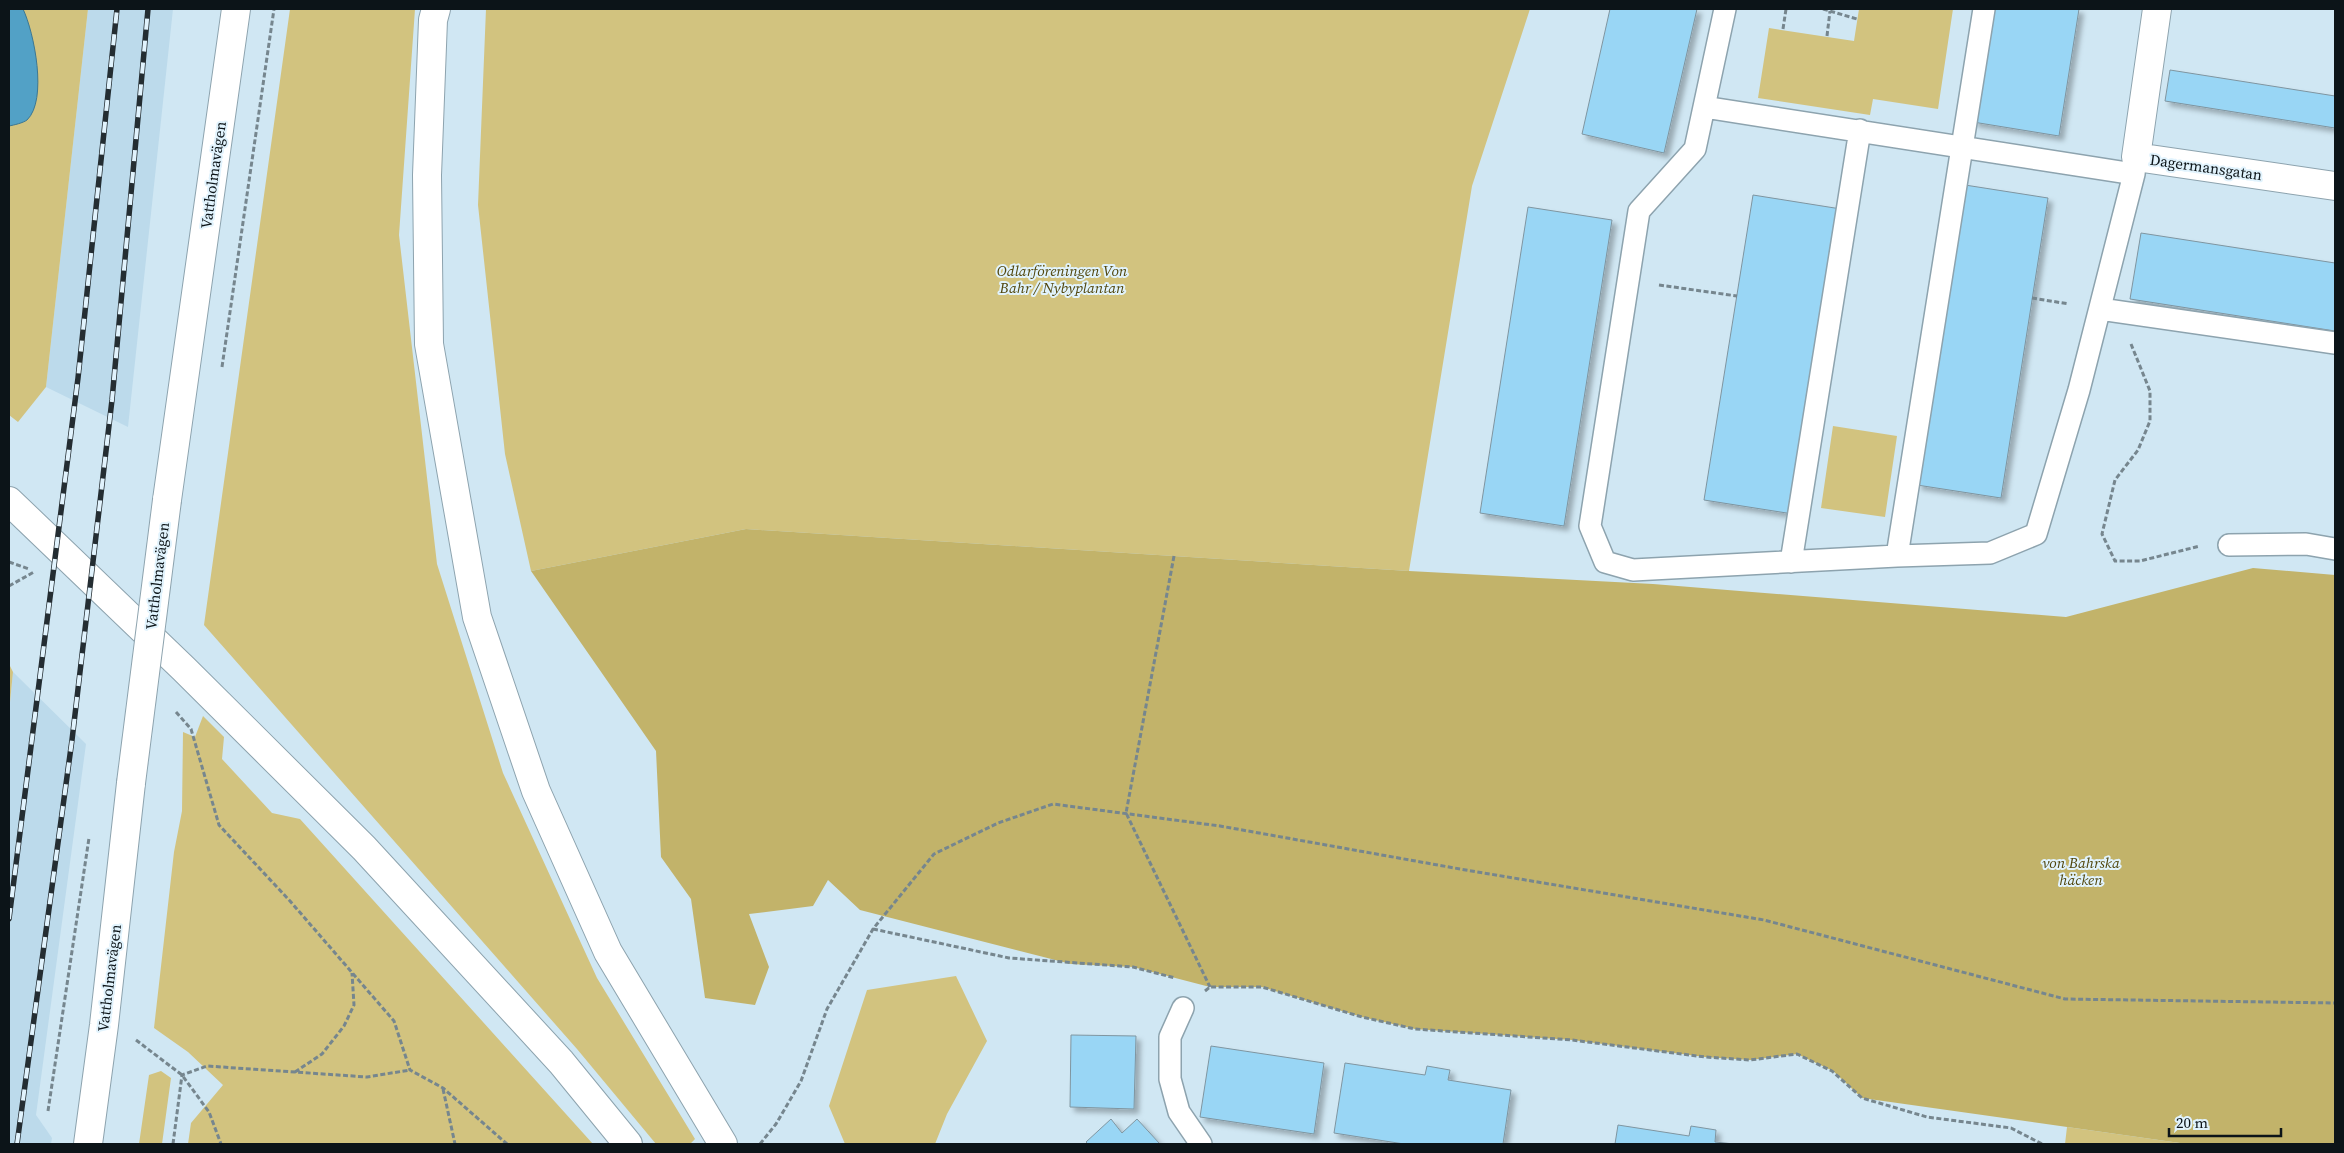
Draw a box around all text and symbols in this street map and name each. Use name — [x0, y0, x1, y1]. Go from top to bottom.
street label: Vattholmavägen — [195, 120, 231, 230]
street label: Dagermansgatan — [2149, 149, 2263, 185]
park label: Odlarföreningen Von Bahr / Nybyplantan — [997, 260, 1128, 298]
street label: Vattholmavägen — [140, 521, 174, 631]
park label: von Bahrska häcken — [2042, 852, 2120, 890]
street label: Vattholmavägen — [92, 923, 126, 1033]
scale bar — [2169, 1106, 2282, 1138]
text: 20 m — [2176, 1112, 2208, 1133]

